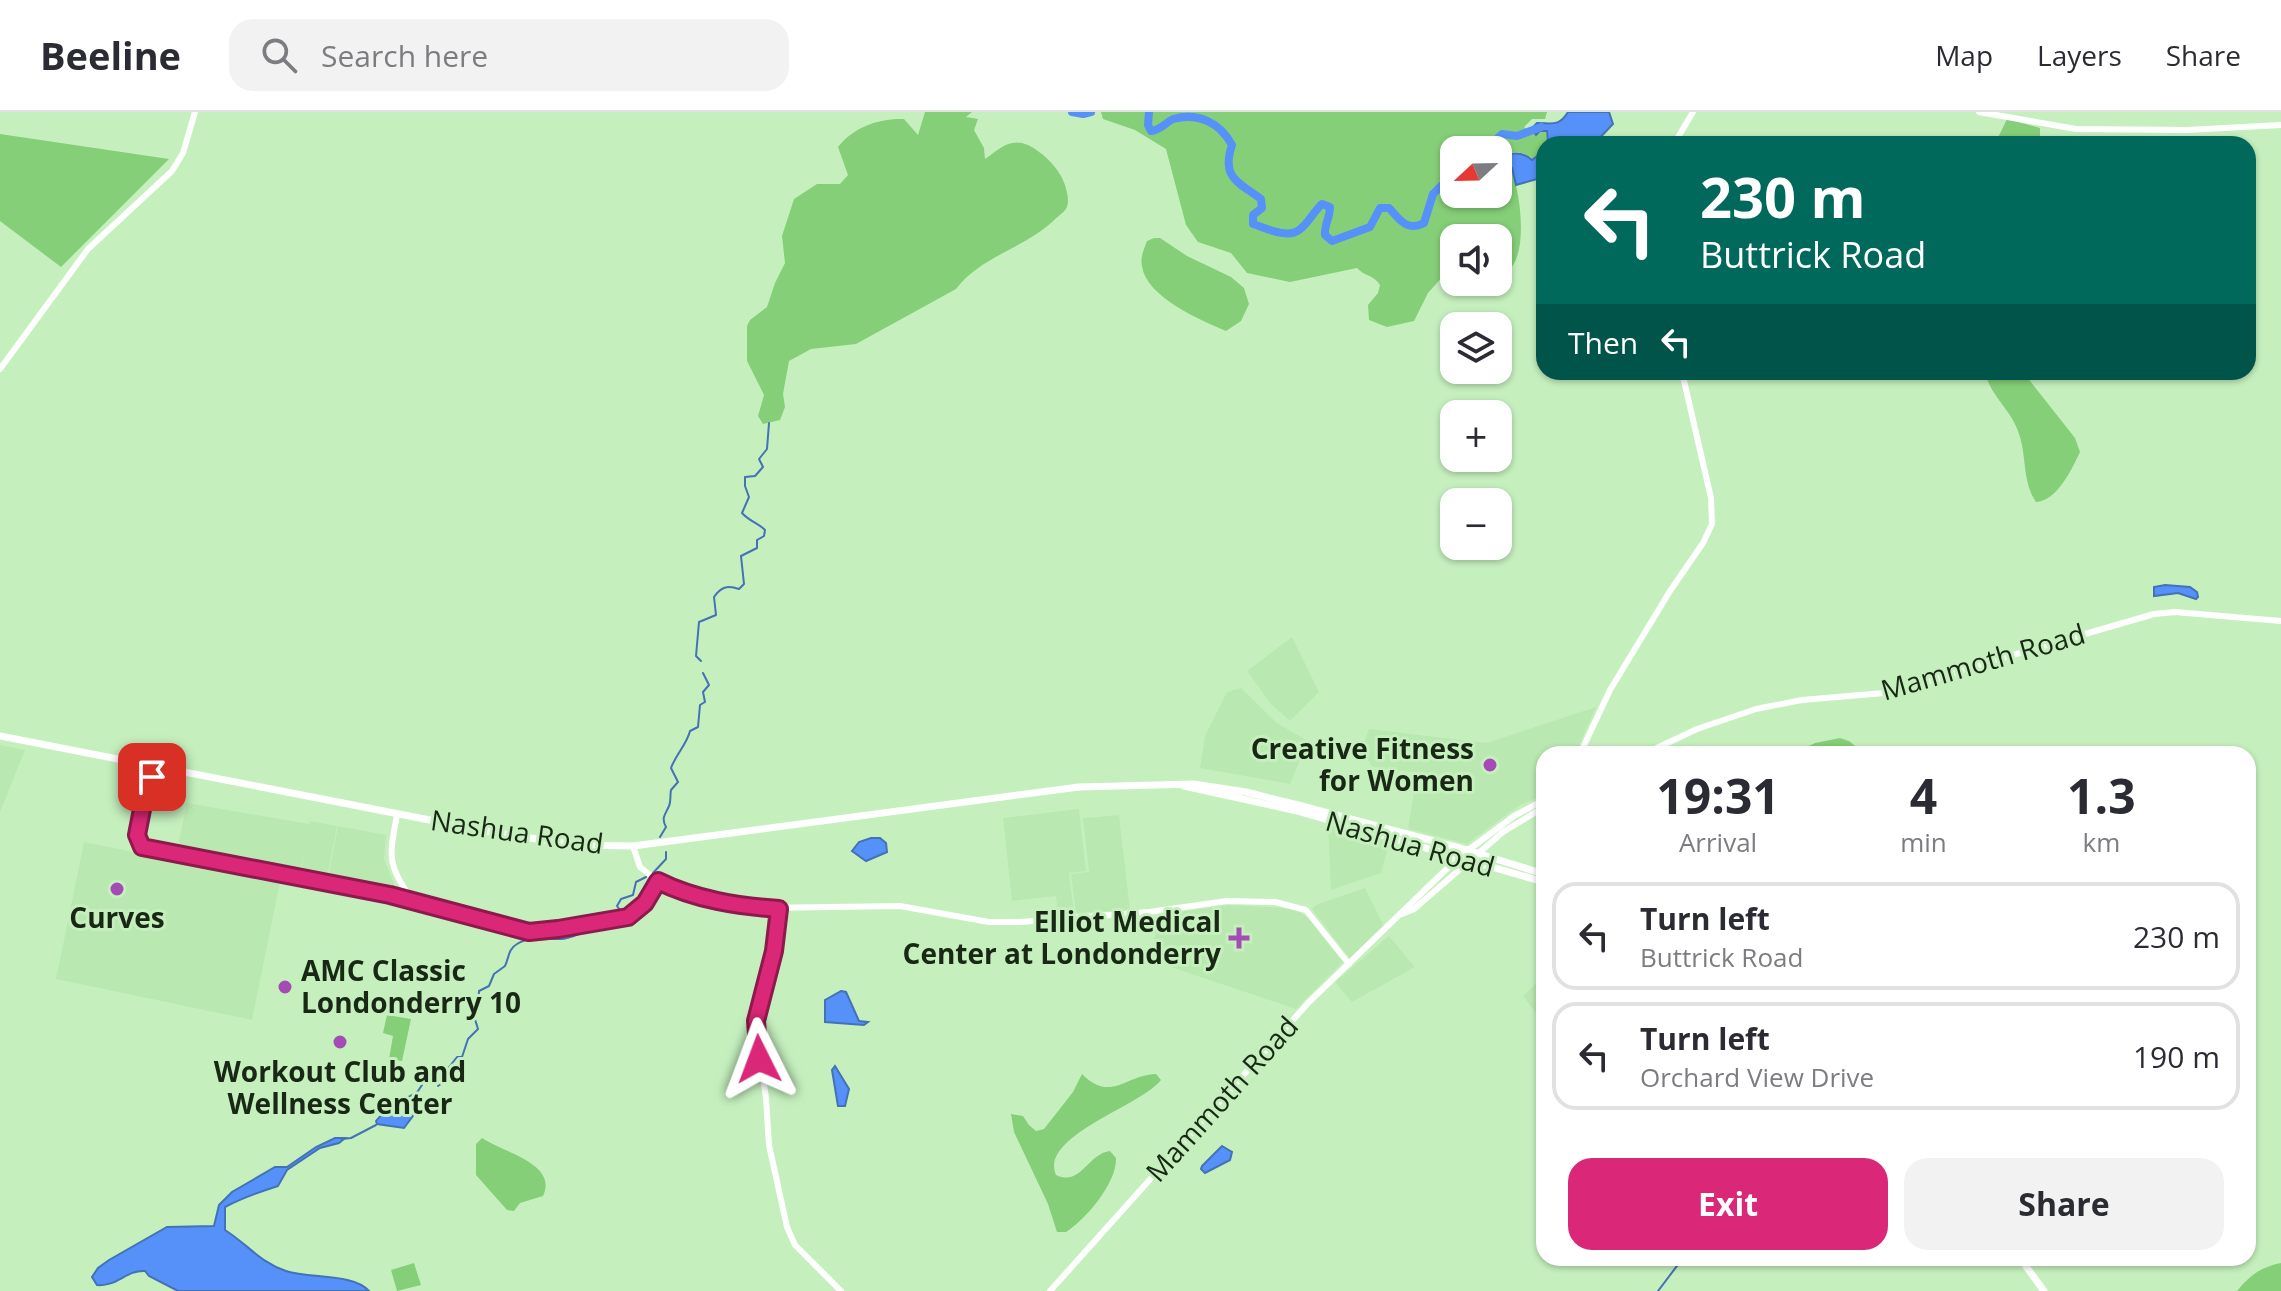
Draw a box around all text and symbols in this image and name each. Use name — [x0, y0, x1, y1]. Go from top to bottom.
search box — [229, 19, 789, 91]
text: Beeline — [40, 29, 181, 81]
icon: search — [257, 33, 301, 77]
text: Search here — [321, 35, 488, 76]
text: Map — [1935, 36, 1993, 74]
text: Layers — [2037, 36, 2122, 74]
text: Share — [2166, 36, 2241, 74]
north arrow — [1440, 136, 1512, 208]
map controls — [1440, 136, 1512, 560]
text: 230 m — [1700, 158, 1866, 234]
icon: left — [1568, 168, 1672, 272]
button: sound — [1440, 224, 1512, 296]
text: Buttrick Road — [1700, 230, 1926, 279]
button: layers — [1440, 312, 1512, 384]
icon: left — [1654, 320, 1698, 364]
text: Then — [1568, 322, 1638, 363]
button: + — [1440, 400, 1512, 472]
button: − — [1440, 488, 1512, 560]
street label: Mammoth Road — [1876, 614, 2089, 708]
place label: Creative Fitness for Women — [1251, 729, 1474, 799]
pin — [118, 743, 186, 811]
icon: arrive — [130, 755, 174, 799]
marker: Creative Fitness for Women — [1481, 756, 1499, 774]
text: 19:31 — [1656, 763, 1780, 828]
text: 4 — [1910, 763, 1937, 828]
text: 1.3 — [2067, 763, 2136, 828]
street label: Nashua Road — [428, 800, 606, 862]
street label: Nashua Road — [1321, 801, 1499, 885]
text: Arrival — [1679, 824, 1757, 860]
text: min — [1900, 824, 1947, 860]
text: km — [2082, 824, 2120, 860]
marker: Curves — [108, 880, 126, 898]
place label: Curves — [69, 898, 165, 936]
text: Turn left — [1640, 898, 1770, 939]
place label: Elliot Medical Center at Londonderry — [903, 902, 1221, 972]
icon: left — [1572, 914, 1616, 958]
text: 230 m — [2133, 916, 2220, 957]
marker: Elliot Medical Center at Londonderry — [1228, 927, 1250, 949]
text: Buttrick Road — [1640, 939, 1803, 975]
place label: AMC Classic Londonderry 10 — [301, 951, 521, 1021]
marker: AMC Classic Londonderry 10 — [276, 978, 294, 996]
street label: Mammoth Road — [1137, 1007, 1306, 1189]
position arrow — [717, 1017, 801, 1101]
text: Turn left — [1640, 1018, 1770, 1059]
marker: Workout Club and Wellness Center — [331, 1033, 349, 1051]
icon: left — [1572, 1034, 1616, 1078]
text: 190 m — [2133, 1036, 2220, 1077]
place label: Workout Club and Wellness Center — [214, 1052, 466, 1122]
text: Orchard View Drive — [1640, 1059, 1874, 1095]
button: Exit — [1568, 1158, 1888, 1250]
button: Share — [1904, 1158, 2224, 1250]

